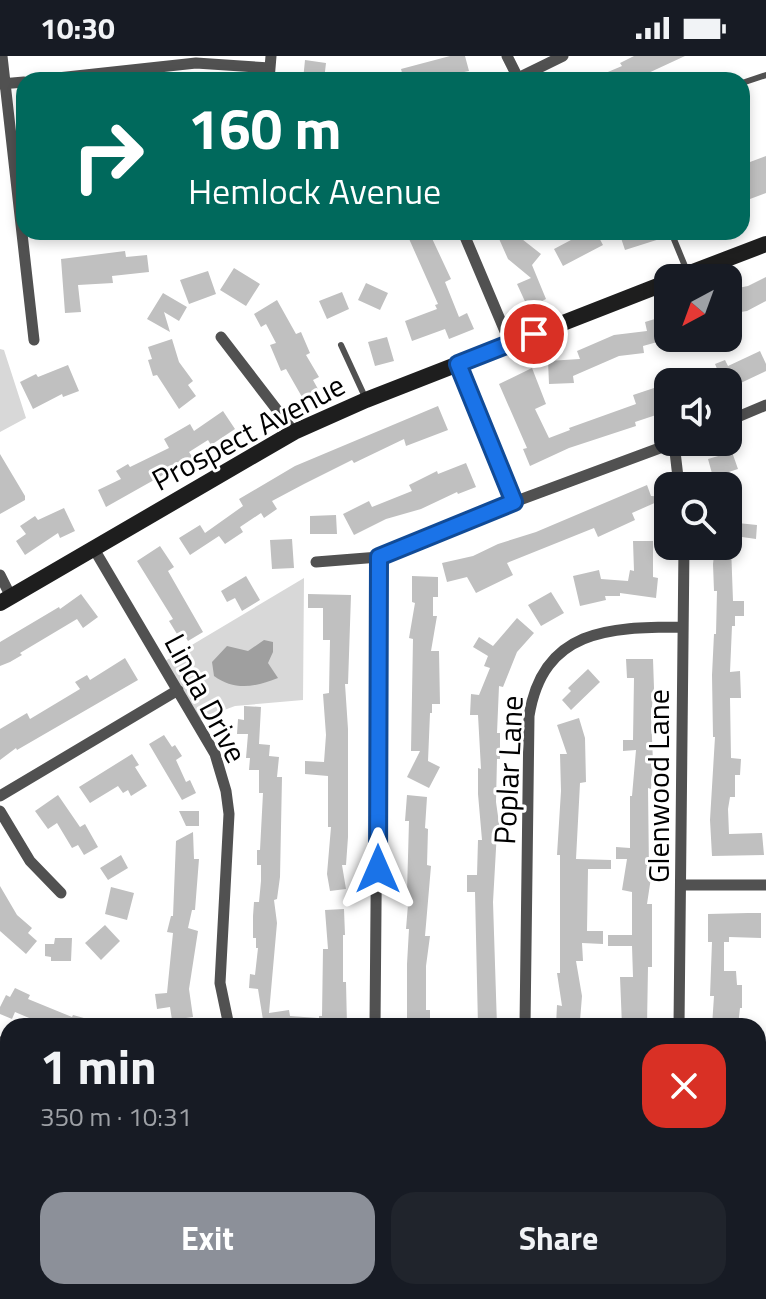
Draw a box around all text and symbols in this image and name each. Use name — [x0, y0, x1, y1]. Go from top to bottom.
text: 10:30 — [40, 5, 115, 51]
text: 160 m — [188, 86, 341, 171]
icon: right — [56, 104, 160, 208]
text: Hemlock Avenue — [188, 163, 441, 218]
north arrow — [654, 264, 742, 352]
map controls — [654, 264, 742, 560]
pin — [500, 300, 568, 368]
icon: arrive — [512, 312, 556, 356]
street label: Prospect Avenue — [143, 362, 353, 502]
button: sound — [654, 368, 742, 456]
button: search — [654, 472, 742, 560]
street label: Linda Drive — [153, 625, 259, 771]
street label: Glenwood Lane — [635, 689, 681, 883]
street label: Poplar Lane — [481, 694, 535, 846]
position arrow — [336, 827, 420, 911]
text: 1 min — [40, 1030, 157, 1103]
button: close — [642, 1044, 726, 1128]
text: 350 m · 10:31 — [40, 1097, 192, 1136]
button: Exit — [40, 1192, 375, 1284]
button: Share — [391, 1192, 726, 1284]

